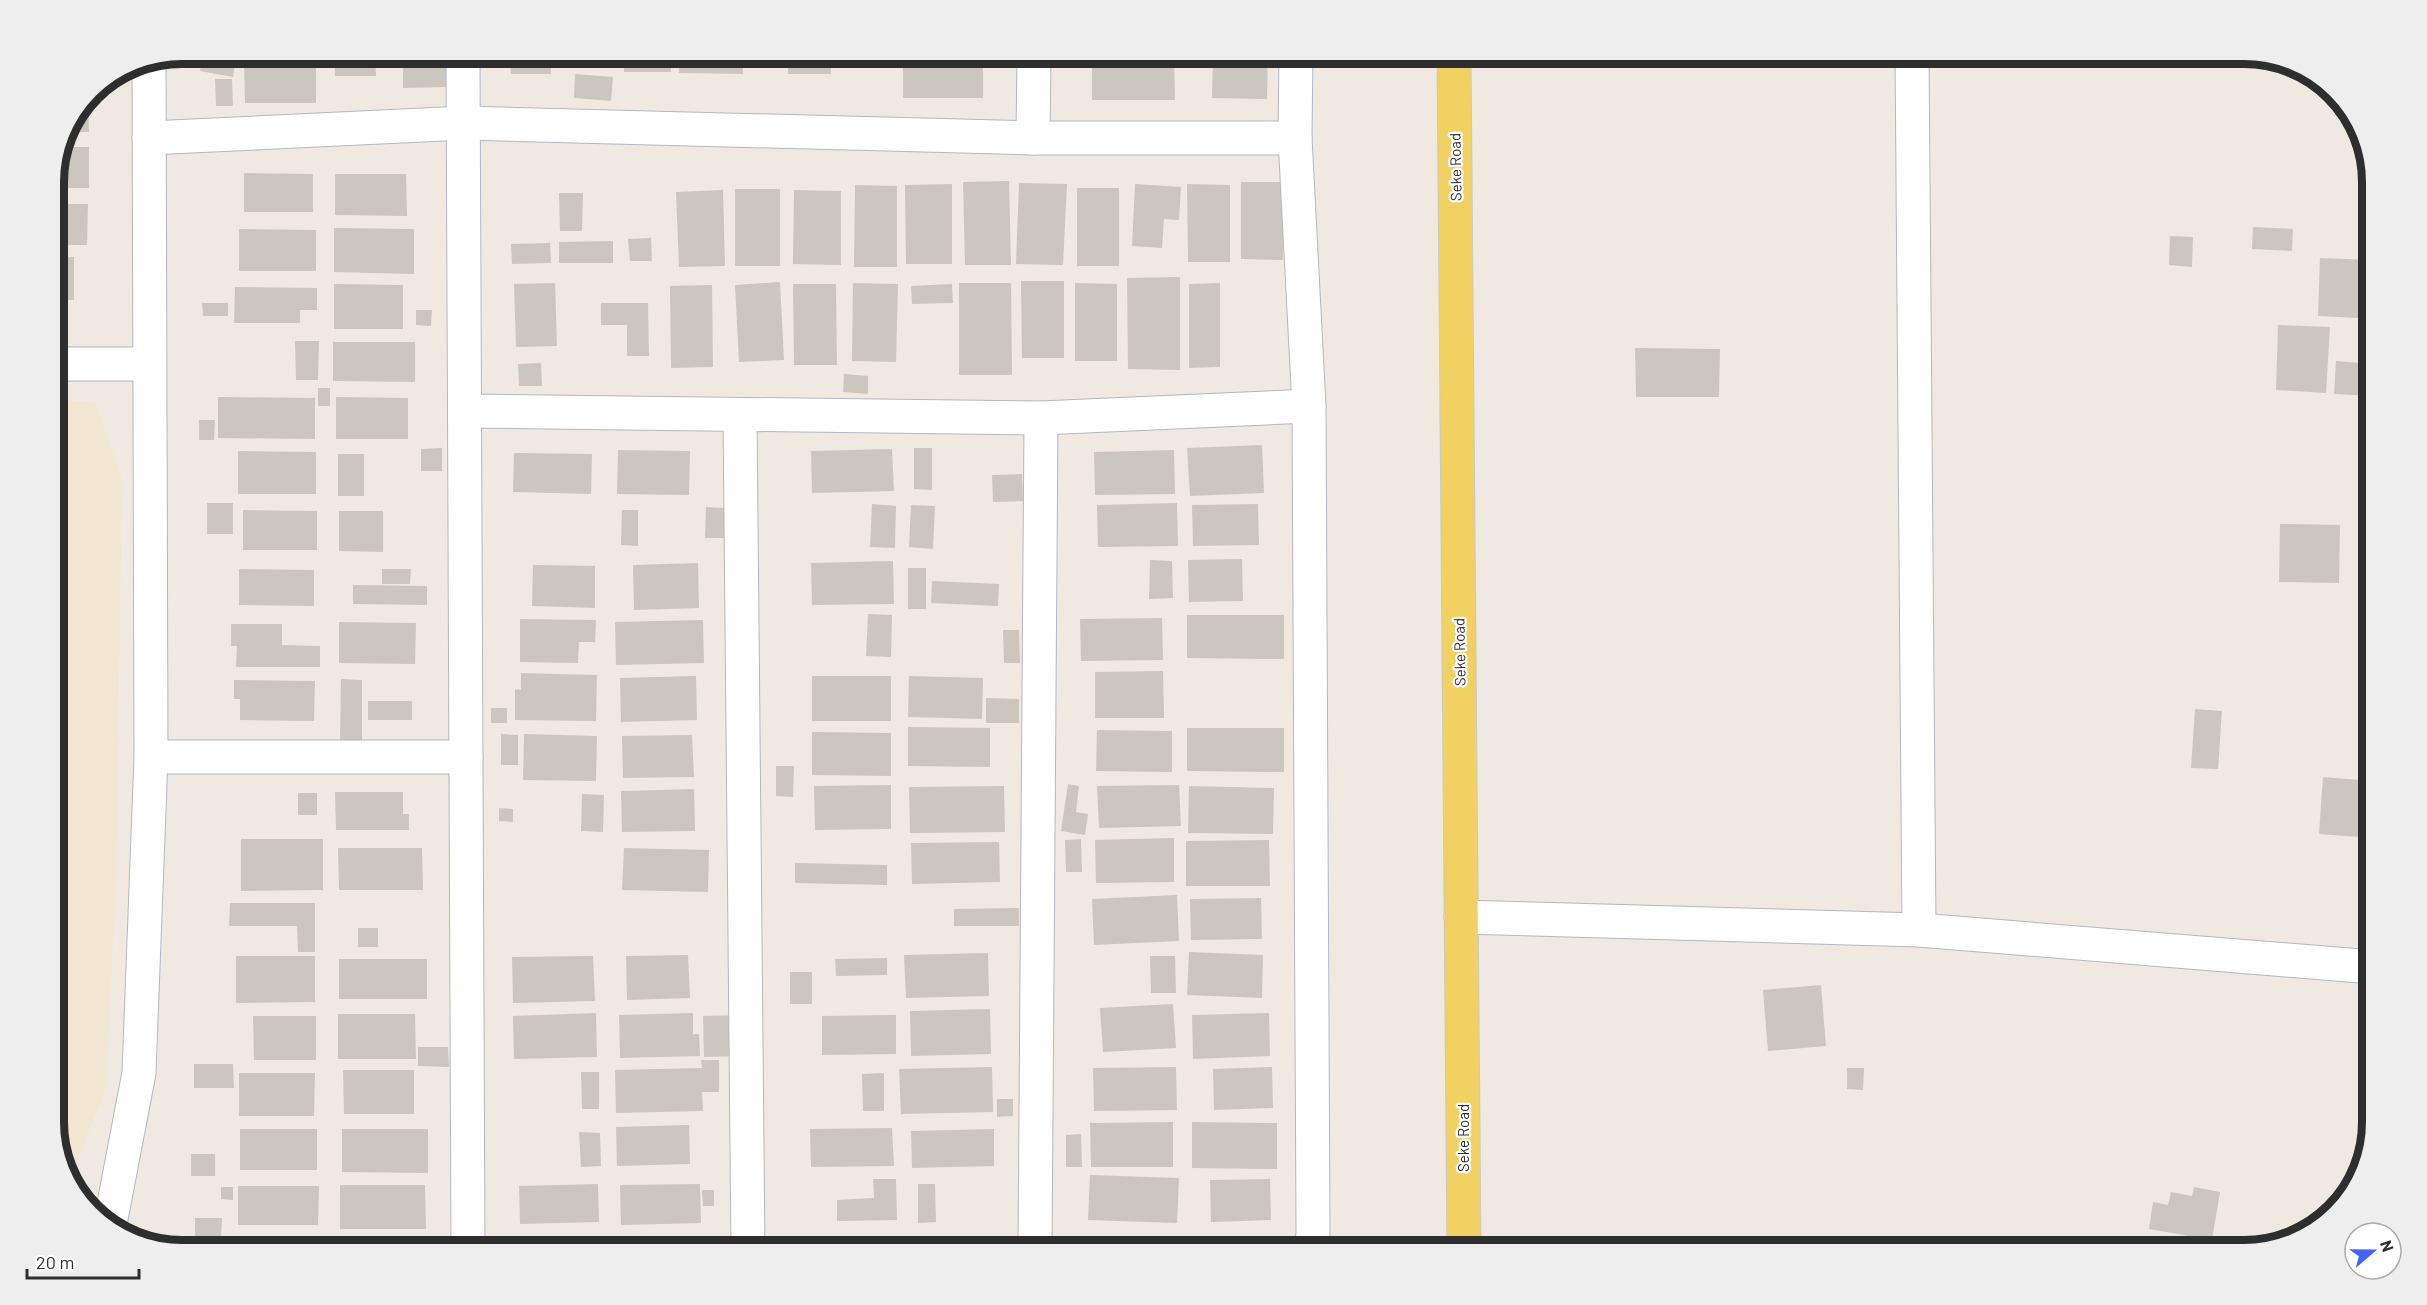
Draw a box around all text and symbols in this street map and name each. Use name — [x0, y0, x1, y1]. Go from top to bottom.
street label: Seke Road — [1445, 133, 1465, 201]
street label: Seke Road — [1449, 618, 1469, 686]
street label: Seke Road — [1454, 1104, 1472, 1172]
north arrow — [2343, 1221, 2403, 1281]
text: N — [2377, 1237, 2398, 1254]
scale bar — [27, 1242, 140, 1280]
text: 20 m — [36, 1251, 74, 1273]

